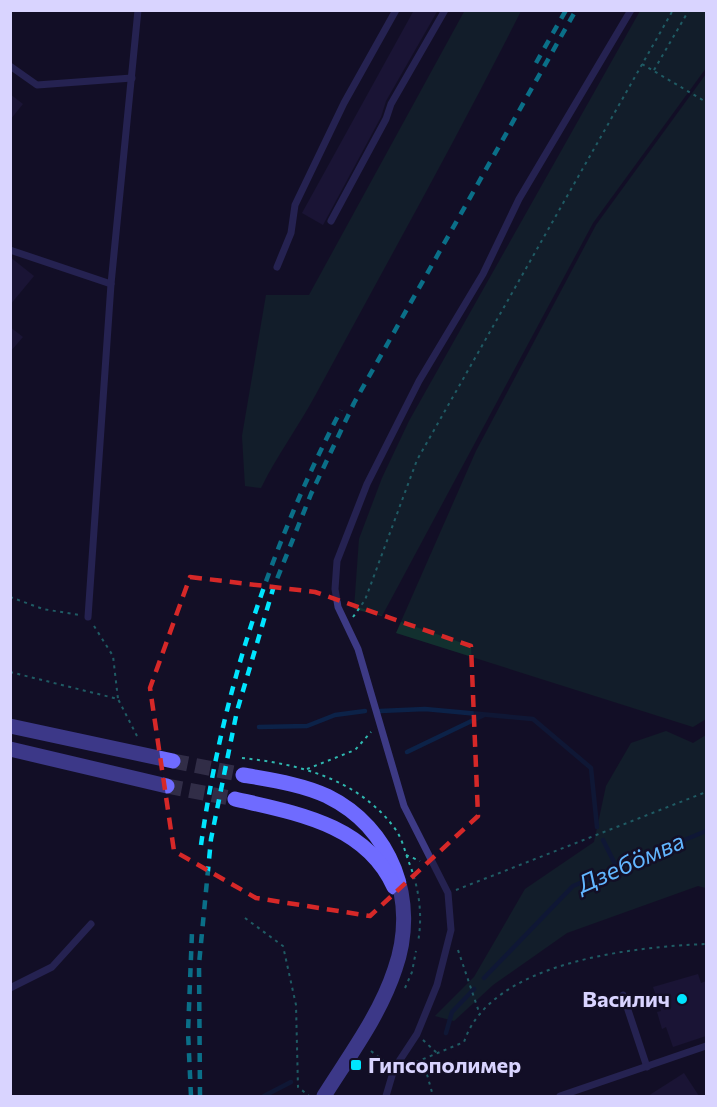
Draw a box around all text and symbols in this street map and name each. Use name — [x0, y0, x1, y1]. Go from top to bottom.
water label: Дзебӧмва — [570, 825, 688, 899]
place label: Василич — [582, 985, 670, 1012]
marker: Василич — [675, 992, 689, 1006]
place label: Гипсополимер — [368, 1051, 521, 1078]
marker: Гипсополимер — [349, 1058, 363, 1072]

